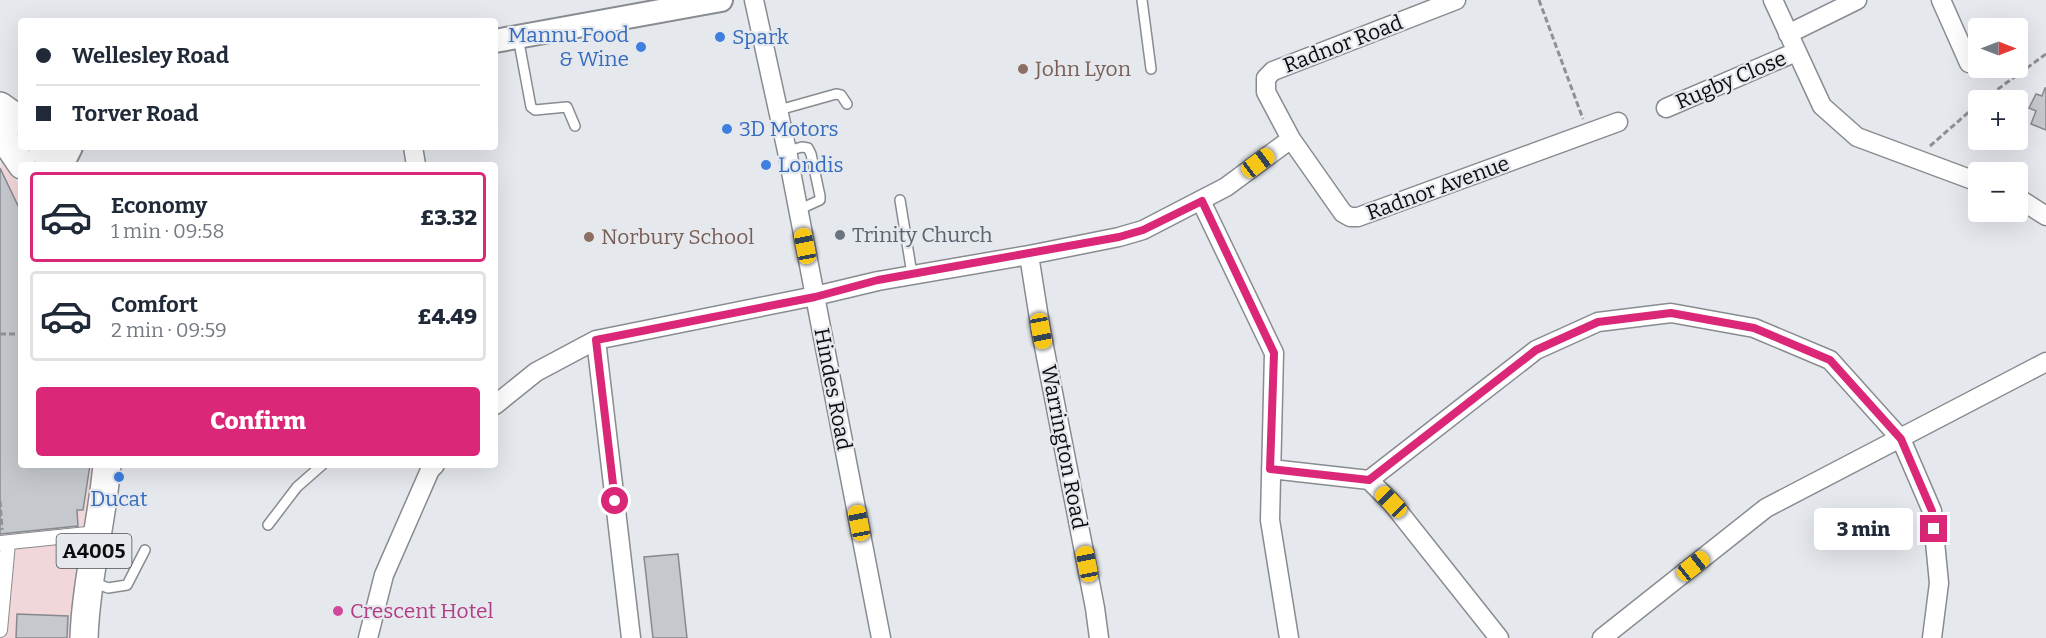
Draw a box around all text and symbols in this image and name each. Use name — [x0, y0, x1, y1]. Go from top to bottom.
street label: Radnor Road — [1280, 9, 1406, 79]
north arrow — [1968, 18, 2028, 78]
map controls — [1968, 18, 2028, 222]
place label: Mannu Food & Wine — [508, 22, 629, 72]
place label: Spark — [732, 24, 789, 50]
marker: Spark — [713, 30, 727, 44]
marker: Mannu Food & Wine — [634, 40, 648, 54]
text: Wellesley Road — [72, 42, 229, 69]
street label: Rugby Close — [1672, 45, 1790, 115]
place label: John Lyon — [1034, 56, 1131, 82]
marker: John Lyon — [1016, 62, 1030, 76]
button: + — [1968, 90, 2028, 150]
text: Torver Road — [72, 100, 199, 127]
place label: 3D Motors — [739, 116, 839, 142]
marker: 3D Motors — [720, 122, 734, 136]
car — [1238, 145, 1278, 181]
street label: Radnor Avenue — [1363, 150, 1513, 226]
place label: Londis — [778, 152, 843, 178]
marker: Londis — [759, 158, 773, 172]
button: − — [1968, 162, 2028, 222]
icon: car — [39, 190, 93, 244]
text: Economy — [111, 192, 207, 219]
text: £3.32 — [420, 204, 477, 231]
text: 1 min · 09:58 — [111, 219, 225, 243]
place label: Trinity Church — [852, 222, 993, 248]
place label: Norbury School — [601, 224, 754, 250]
car — [793, 227, 817, 265]
marker: Trinity Church — [833, 228, 847, 242]
marker: Norbury School — [582, 230, 596, 244]
icon: car — [39, 289, 93, 343]
text: Comfort — [111, 291, 198, 318]
text: £4.49 — [418, 303, 477, 330]
car — [1029, 312, 1053, 350]
text: 2 min · 09:59 — [111, 318, 227, 342]
street label: Hindes Road — [808, 326, 858, 452]
street label: Warrington Road — [1035, 363, 1093, 531]
button: Confirm — [36, 387, 480, 456]
marker: Ducat — [112, 470, 126, 484]
car — [1372, 483, 1410, 521]
place label: Ducat — [90, 486, 148, 512]
route start — [601, 487, 628, 514]
car — [847, 504, 871, 542]
callout: 3 min — [1814, 508, 1913, 550]
route end — [1920, 515, 1947, 542]
text: 3 min — [1837, 517, 1890, 541]
road number: A4005 — [56, 534, 132, 568]
car — [1075, 545, 1099, 583]
car — [1673, 548, 1713, 584]
place label: Crescent Hotel — [350, 598, 494, 624]
marker: Crescent Hotel — [331, 604, 345, 618]

